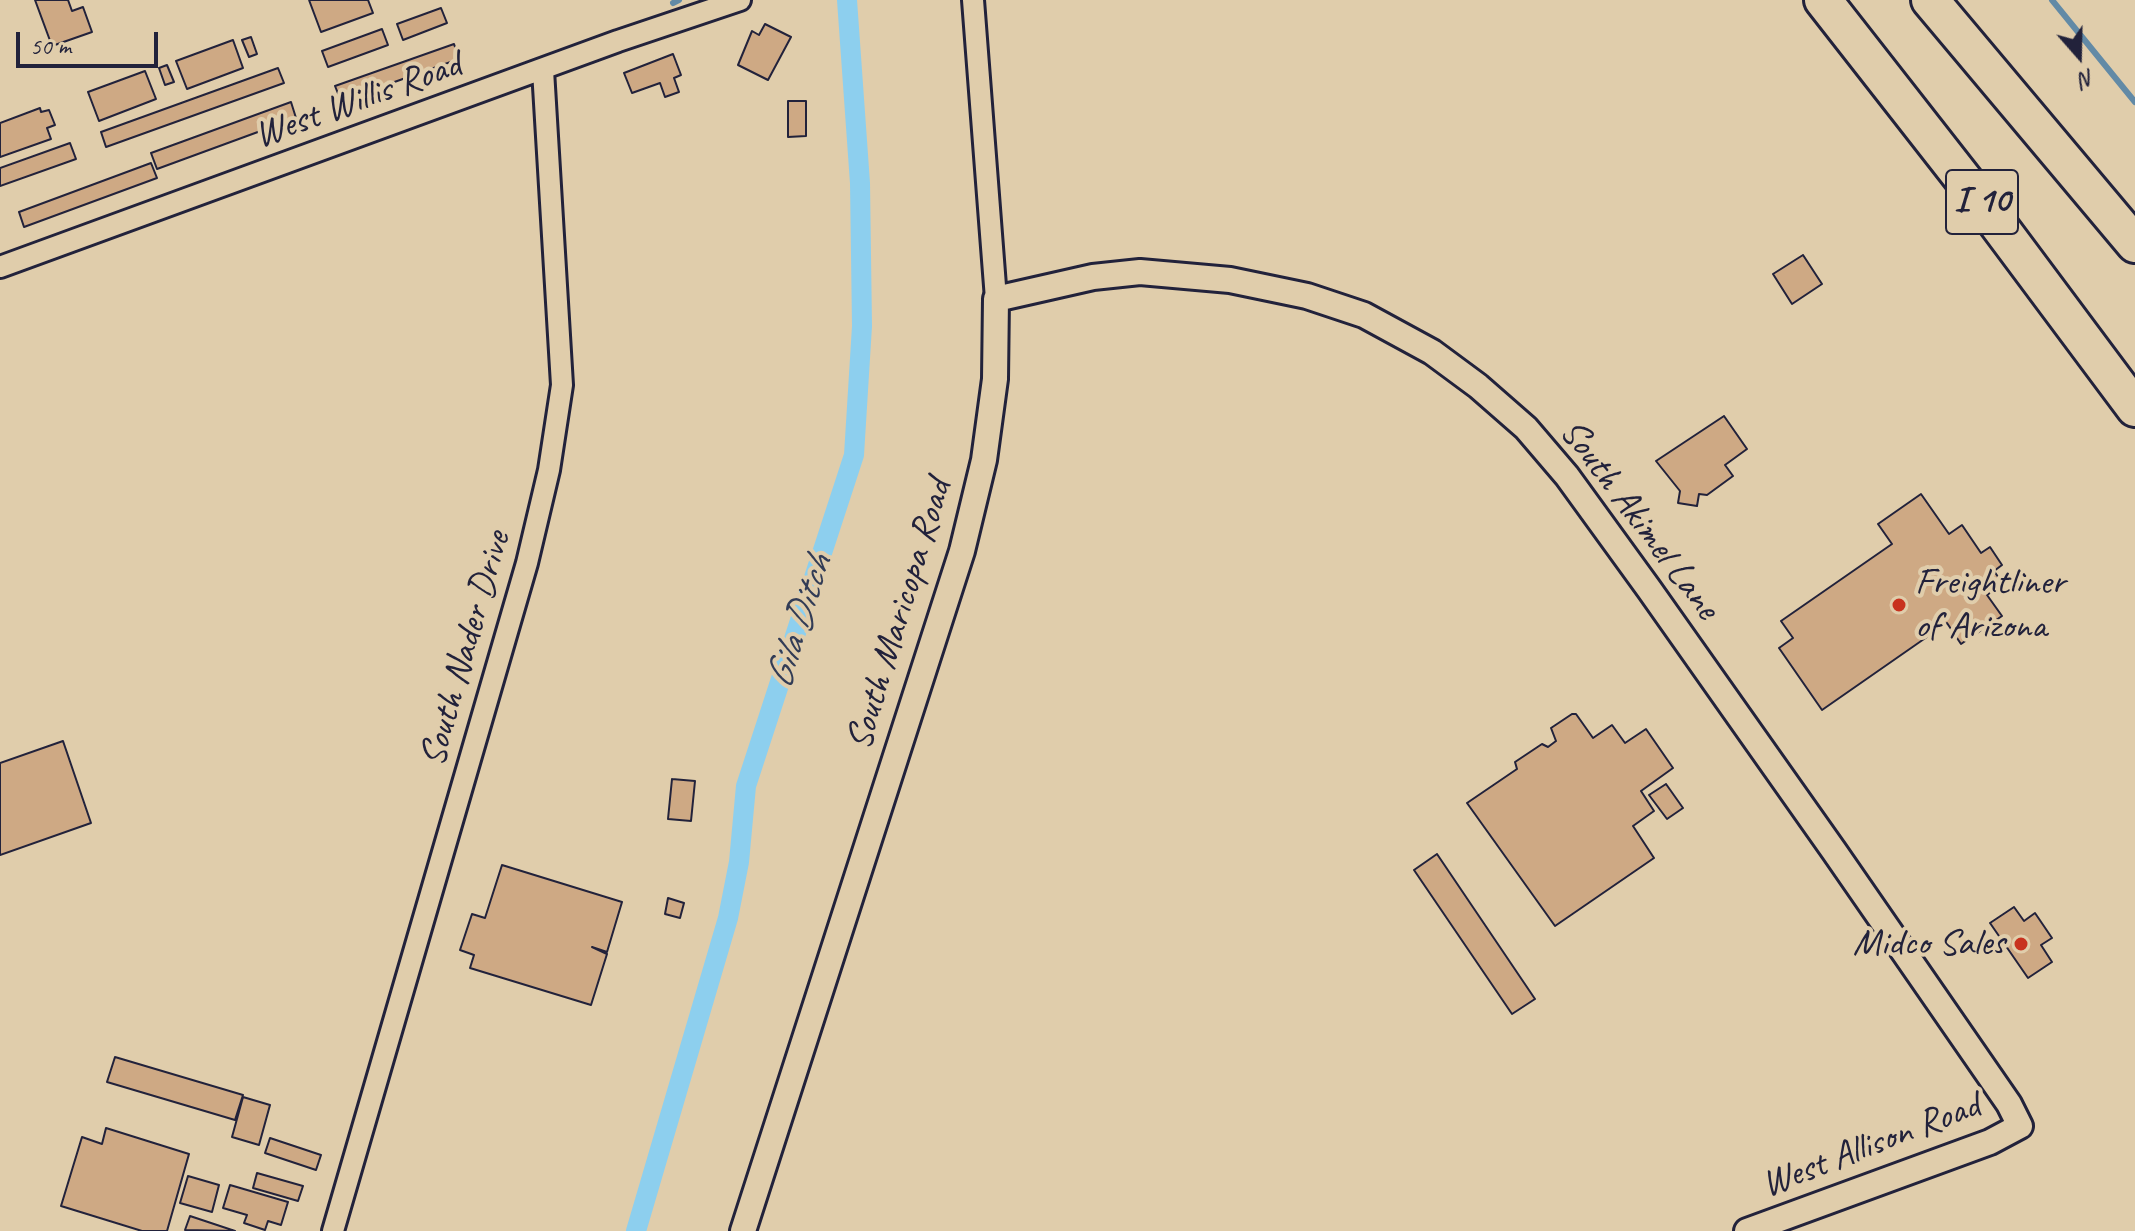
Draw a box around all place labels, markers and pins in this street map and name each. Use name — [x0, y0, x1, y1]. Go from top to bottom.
place label: Freightliner of Arizona — [1915, 560, 2065, 650]
marker: Freightliner of Arizona — [1890, 596, 1908, 614]
place label: Midco Sales — [1853, 921, 2005, 967]
marker: Midco Sales — [2012, 935, 2030, 953]

